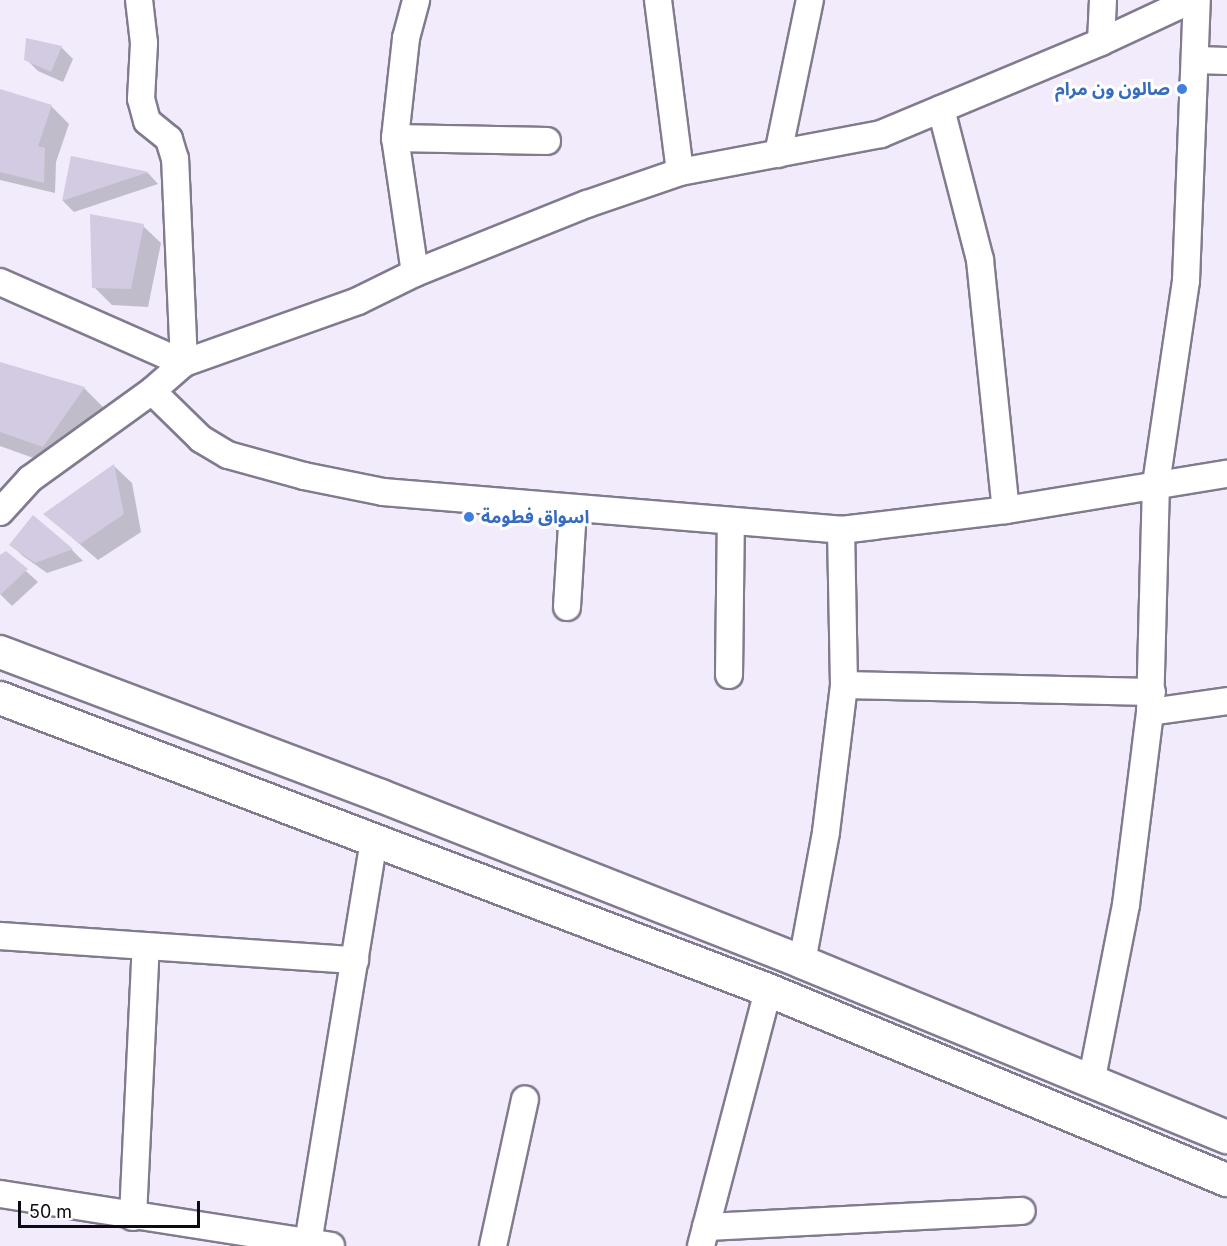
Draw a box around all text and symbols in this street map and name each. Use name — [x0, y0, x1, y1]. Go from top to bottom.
place label: صالون ون مرام — [1055, 78, 1170, 100]
marker: صالون ون مرام — [1175, 82, 1189, 96]
place label: اسواق فطومة — [481, 506, 589, 528]
marker: اسواق فطومة — [462, 510, 476, 524]
scale bar — [21, 1189, 202, 1227]
text: 50 m — [29, 1201, 72, 1222]

